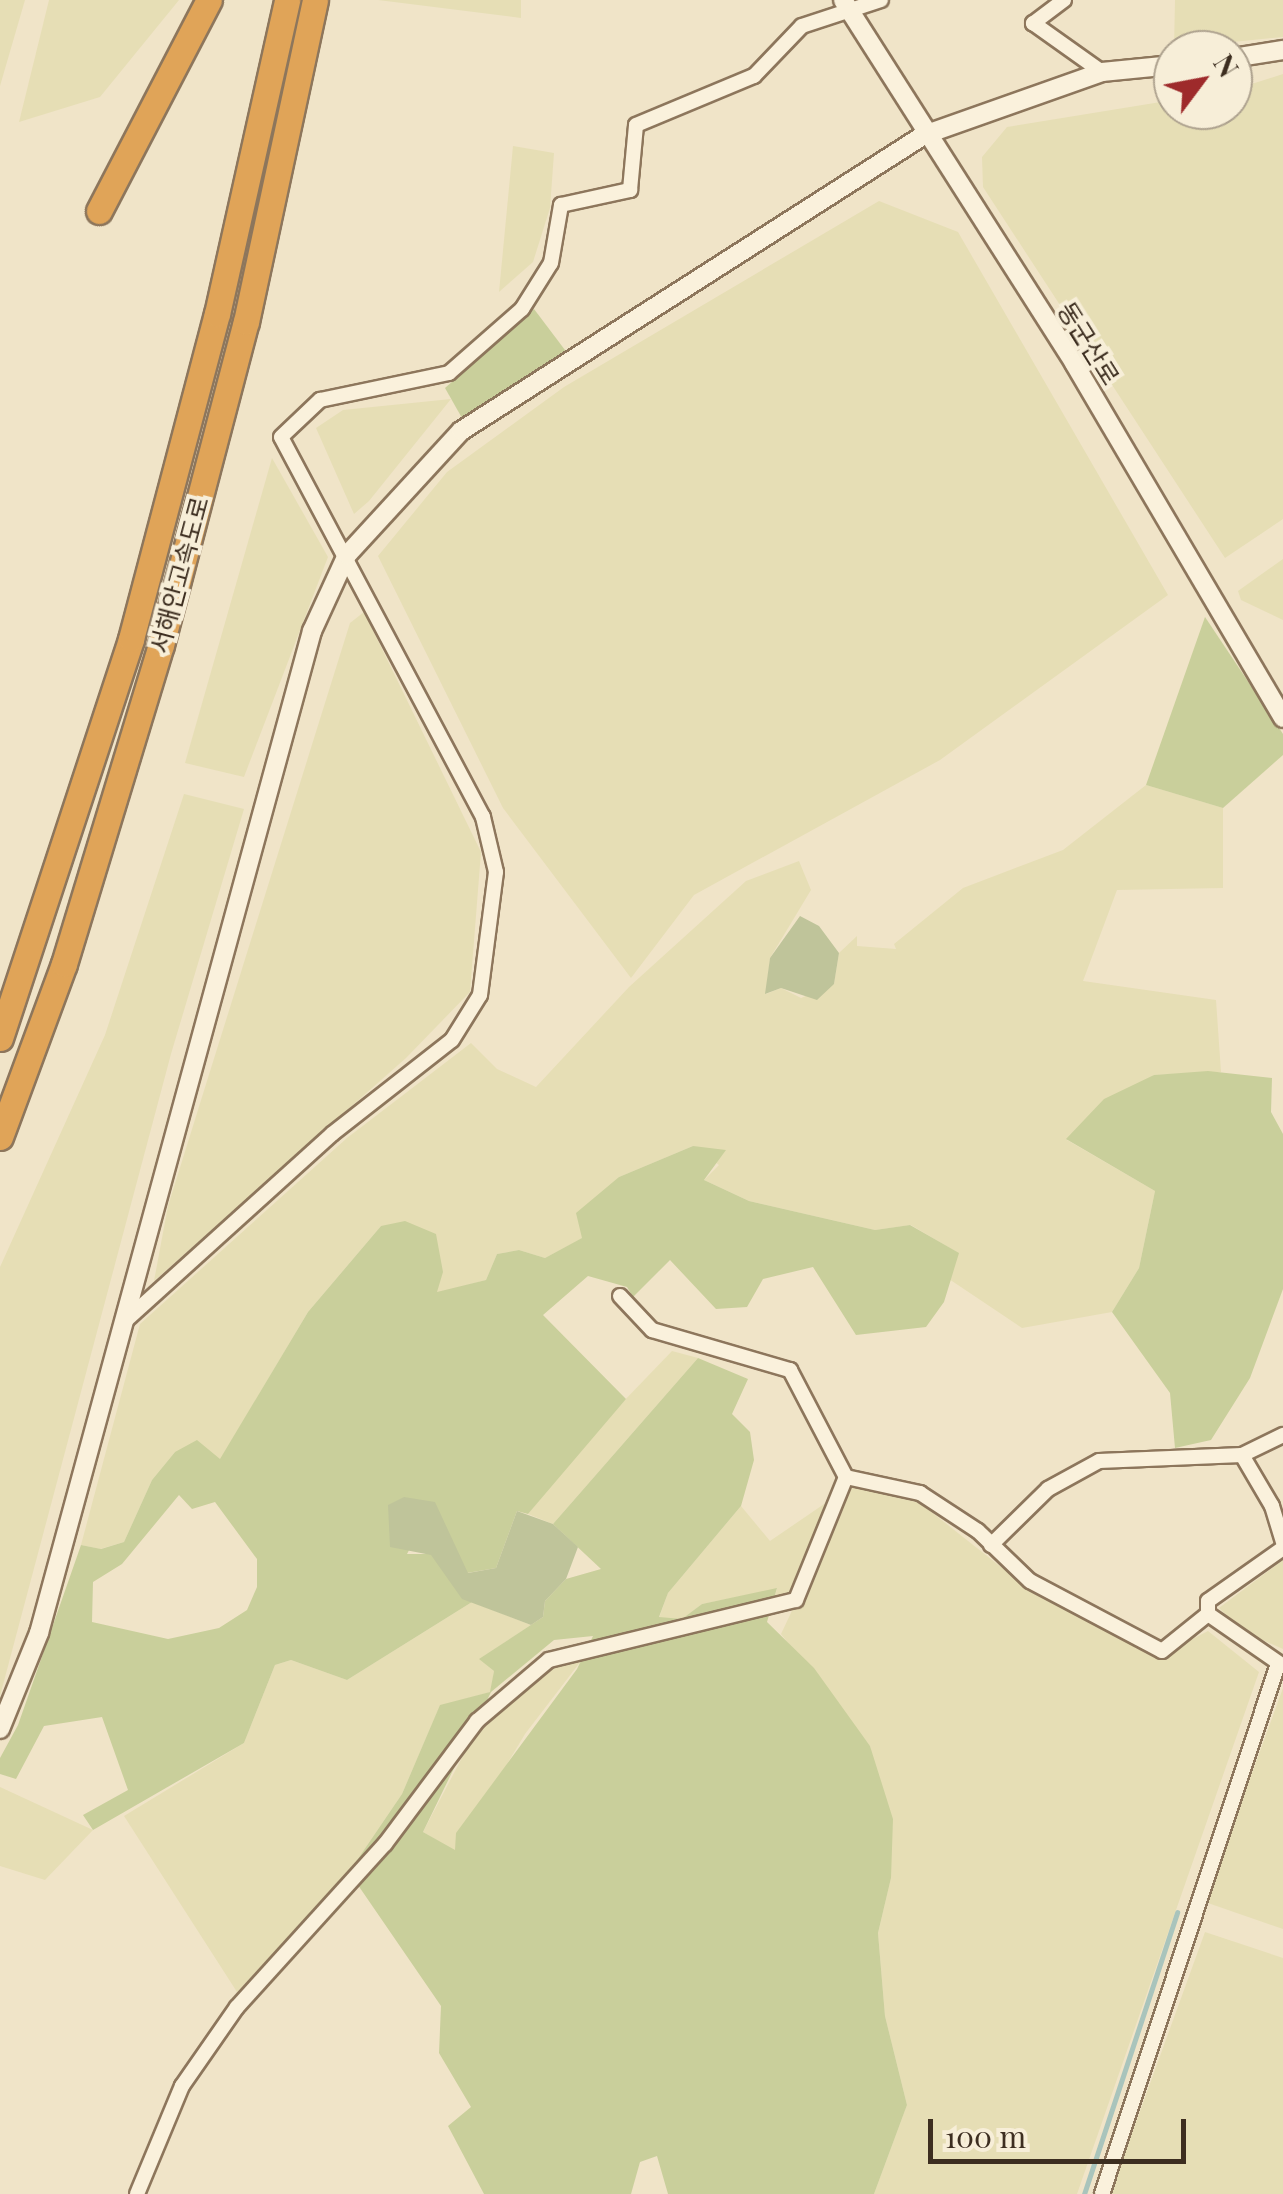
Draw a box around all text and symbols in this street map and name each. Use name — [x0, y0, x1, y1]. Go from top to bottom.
north arrow — [1153, 30, 1253, 130]
text: N — [1206, 47, 1248, 83]
street label: 동군산로 — [1052, 296, 1126, 390]
street label: 서해안고속도로 — [144, 493, 214, 657]
scale bar — [933, 2099, 1190, 2161]
text: 100 m — [945, 2116, 1026, 2156]

